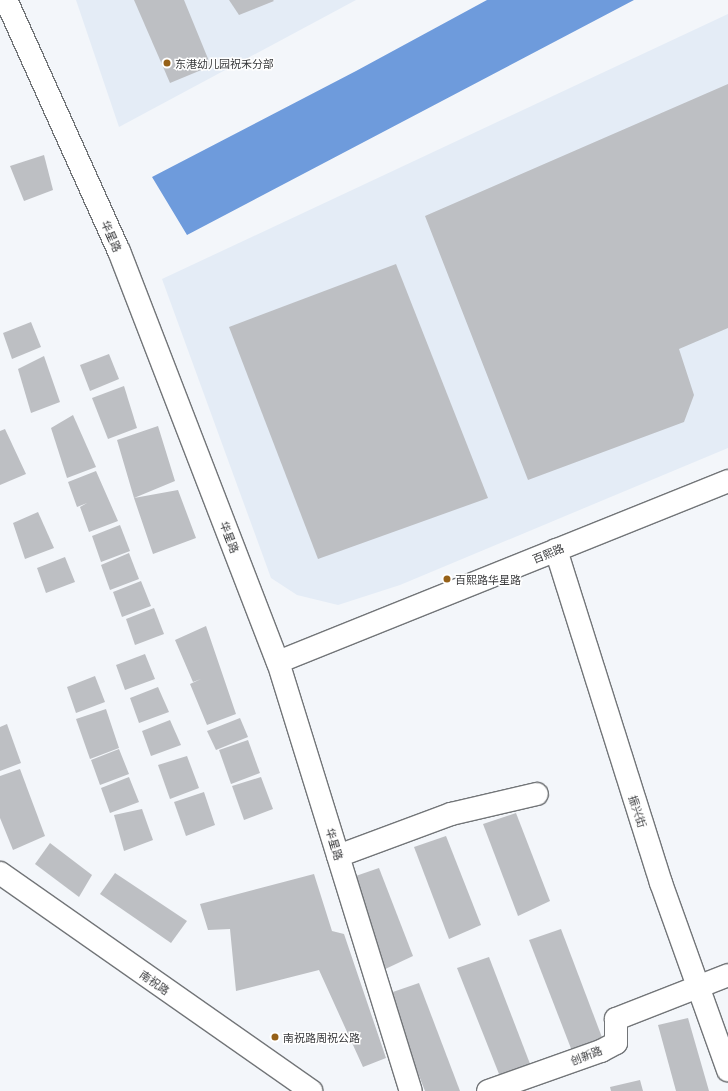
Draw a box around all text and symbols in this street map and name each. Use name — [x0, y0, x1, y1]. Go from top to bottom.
place label: 东港幼儿园祝禾分部 — [175, 56, 274, 70]
marker: 东港幼儿园祝禾分部 — [162, 58, 172, 68]
street label: 华星路 — [99, 218, 125, 254]
street label: 华星路 — [218, 519, 242, 555]
street label: 百熙路 — [530, 541, 566, 565]
place label: 百熙路华星路 — [455, 572, 521, 586]
marker: 百熙路华星路 — [442, 574, 452, 584]
street label: 振兴街 — [627, 793, 649, 829]
street label: 华星路 — [324, 826, 346, 862]
street label: 南祝路 — [138, 967, 172, 997]
place label: 南祝路周祝公路 — [283, 1030, 360, 1044]
marker: 南祝路周祝公路 — [270, 1032, 280, 1042]
street label: 创新路 — [568, 1043, 604, 1067]

